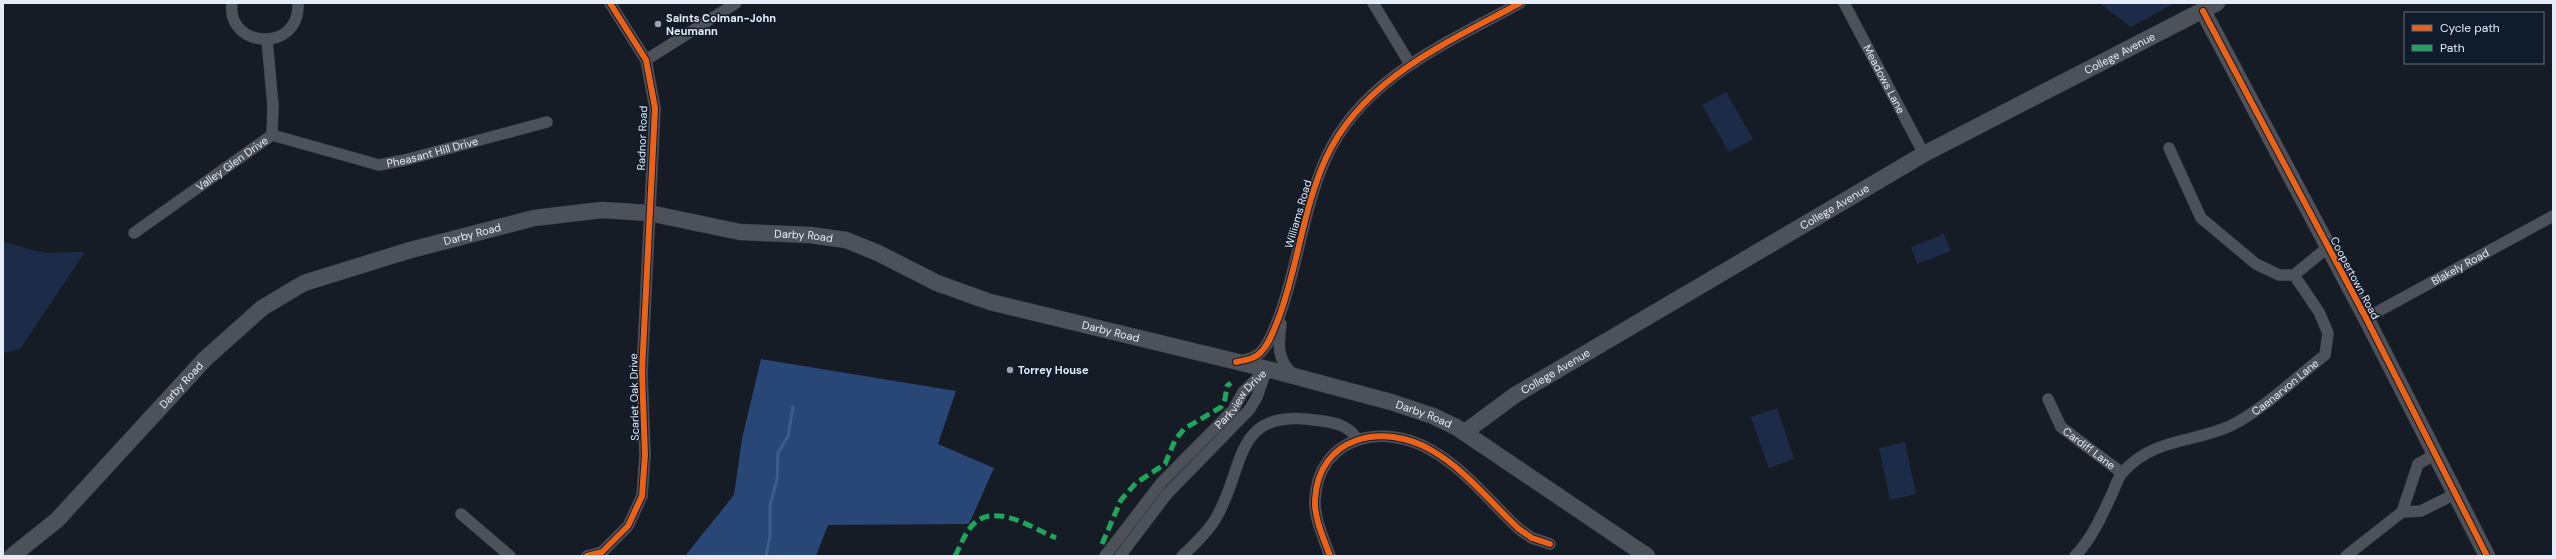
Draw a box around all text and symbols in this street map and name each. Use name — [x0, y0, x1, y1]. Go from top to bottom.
place label: Saints Colman-John Neumann — [666, 11, 776, 38]
legend — [2404, 12, 2544, 64]
marker: Saints Colman-John Neumann — [653, 19, 663, 29]
text: Cycle path — [2440, 20, 2500, 36]
street label: College Avenue — [2082, 29, 2158, 77]
text: Path — [2440, 40, 2465, 56]
street label: Meadows Lane — [1860, 42, 1908, 116]
street label: Radnor Road — [634, 105, 650, 171]
street label: Valley Glen Drive — [193, 133, 271, 194]
street label: Pheasant Hill Drive — [385, 134, 480, 170]
street label: Williams Road — [1282, 178, 1314, 250]
street label: College Avenue — [1797, 181, 1872, 233]
street label: Darby Road — [442, 220, 503, 248]
street label: Darby Road — [774, 226, 834, 245]
street label: Coopertown Road — [2327, 234, 2383, 322]
street label: Blakely Road — [2429, 245, 2491, 288]
street label: Darby Road — [1081, 318, 1141, 345]
street label: College Avenue — [1518, 345, 1593, 397]
street label: Scarlet Oak Drive — [626, 353, 642, 441]
street label: Caenarvon Lane — [2249, 356, 2321, 418]
street label: Darby Road — [156, 359, 206, 411]
place label: Torrey House — [1018, 363, 1089, 377]
marker: Torrey House — [1005, 365, 1015, 375]
street label: Parkview Drive — [1212, 366, 1269, 432]
street label: Darby Road — [1394, 397, 1454, 431]
street label: Cardiff Lane — [2060, 424, 2118, 472]

